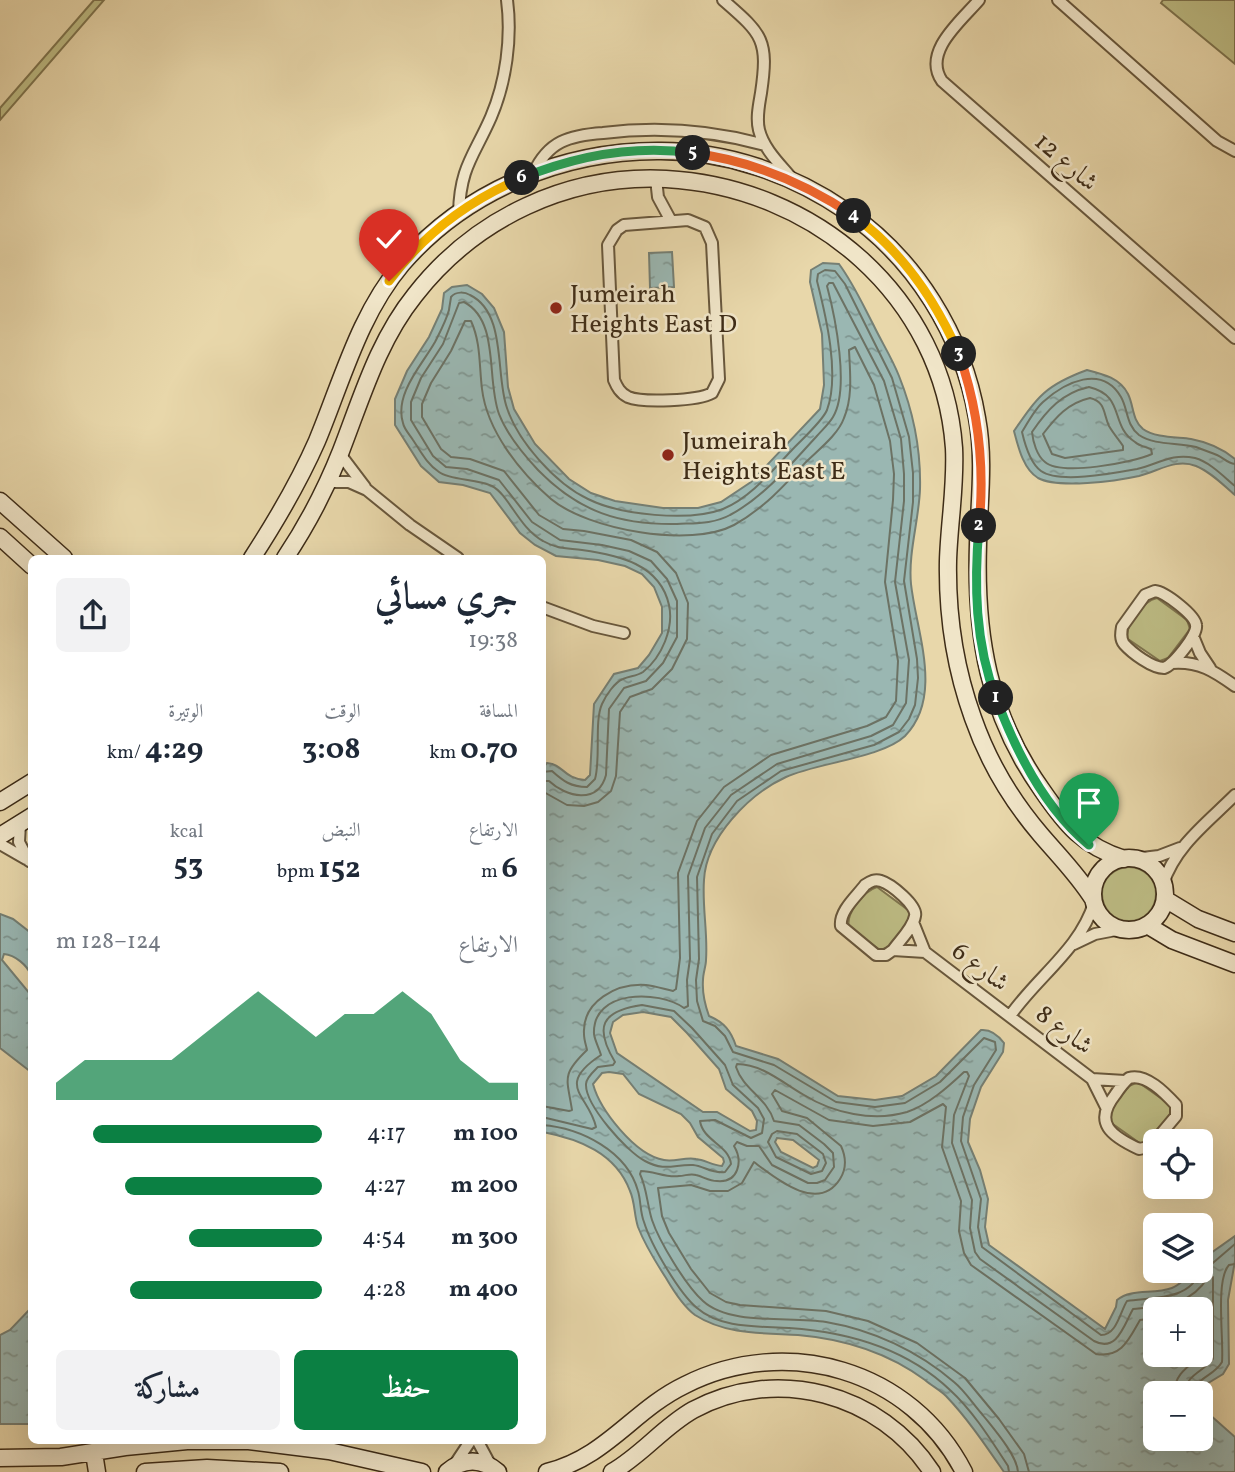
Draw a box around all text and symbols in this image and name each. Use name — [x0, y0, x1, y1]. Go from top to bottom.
street label: شارع 12 — [1024, 125, 1106, 202]
pin: 5 — [676, 136, 710, 170]
text: 5 — [688, 139, 697, 165]
pin: 6 — [504, 160, 540, 196]
text: 6 — [516, 164, 527, 190]
pin: 4 — [836, 198, 872, 234]
text: 4 — [848, 202, 859, 228]
pin — [359, 209, 419, 281]
icon: check — [370, 220, 408, 258]
place label: Jumeirah Heights East D — [570, 277, 737, 343]
marker: Jumeirah Heights East D — [548, 300, 564, 316]
pin: 3 — [942, 336, 976, 372]
text: 3 — [954, 340, 963, 366]
place label: Jumeirah Heights East E — [682, 424, 846, 490]
marker: Jumeirah Heights East E — [660, 447, 676, 463]
pin: 2 — [962, 508, 996, 544]
text: 2 — [974, 512, 983, 538]
text: جري مسائي — [375, 572, 518, 625]
button: share — [56, 578, 130, 652]
text: 19:38 — [468, 625, 518, 657]
pin: 1 — [978, 680, 1014, 716]
text: 1 — [992, 684, 999, 710]
text: الوتيرة — [168, 699, 203, 725]
text: الوقت — [324, 699, 361, 725]
text: المسافة — [479, 699, 518, 725]
text: 4:29 — [145, 729, 203, 771]
text: 3:08 — [302, 729, 361, 771]
text: 0.70 — [460, 729, 518, 771]
text: /km — [107, 740, 145, 766]
text: km — [429, 740, 460, 766]
pin — [1059, 773, 1119, 845]
icon: arrive — [1070, 784, 1108, 822]
text: النبض — [322, 818, 361, 844]
text: الارتفاع — [469, 818, 518, 844]
text: kcal — [170, 819, 203, 845]
text: 53 — [174, 845, 203, 887]
text: 152 — [319, 848, 361, 890]
text: 6 — [502, 848, 518, 890]
text: bpm — [277, 859, 319, 885]
text: m — [481, 859, 502, 885]
text: 124–128 m — [56, 926, 161, 958]
text: الارتفاع — [458, 930, 518, 962]
street label: شارع 6 — [942, 934, 1016, 1003]
street label: شارع 8 — [1026, 997, 1100, 1066]
text: 4:17 — [367, 1118, 406, 1150]
text: 100 m — [453, 1118, 518, 1150]
map controls — [1143, 1129, 1213, 1451]
button: locate — [1143, 1129, 1213, 1199]
text: 4:27 — [364, 1170, 406, 1202]
text: 200 m — [451, 1170, 518, 1202]
button: layers — [1143, 1213, 1213, 1283]
text: 4:54 — [362, 1222, 406, 1254]
text: 300 m — [451, 1222, 518, 1254]
text: 4:28 — [363, 1274, 406, 1306]
text: 400 m — [449, 1274, 518, 1306]
button: + — [1143, 1297, 1213, 1367]
button: مشاركة — [56, 1350, 280, 1430]
button: حفظ — [294, 1350, 518, 1430]
button: − — [1143, 1381, 1213, 1451]

